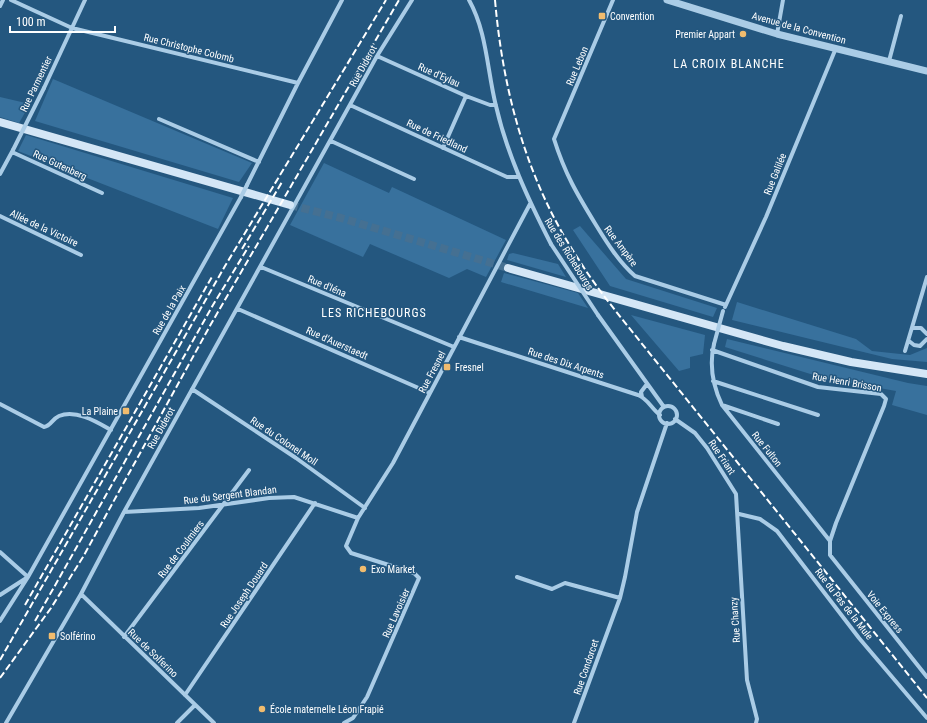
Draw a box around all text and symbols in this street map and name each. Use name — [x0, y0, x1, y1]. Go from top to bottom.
scale bar — [10, 8, 115, 34]
street label: Avenue de la Convention — [751, 10, 847, 46]
marker: Convention — [597, 11, 607, 21]
place label: Convention — [610, 11, 655, 22]
text: 100 m — [16, 15, 46, 29]
place label: Premier Appart — [675, 29, 735, 40]
marker: Premier Appart — [738, 29, 748, 39]
street label: Rue Christophe Colomb — [143, 31, 235, 65]
street label: Rue Diderot — [347, 43, 379, 89]
street label: Rue Lebon — [564, 45, 590, 87]
street label: Rue Parmentier — [18, 54, 54, 114]
district label: LA CROIX BLANCHE — [673, 57, 785, 71]
street label: Rue d'Eylau — [416, 61, 462, 89]
street label: Rue de Friedland — [405, 117, 469, 155]
street label: Rue Gutenberg — [31, 148, 89, 182]
street label: Rue Galilée — [762, 151, 788, 197]
street label: Allée de la Victoire — [8, 207, 80, 249]
street label: Rue des Richebourgs — [542, 216, 596, 292]
street label: Rue Ampère — [602, 224, 640, 269]
street label: Rue d'Iéna — [306, 273, 348, 299]
street label: Rue de la Paix — [150, 283, 188, 337]
district label: LES RICHEBOURGS — [321, 306, 427, 320]
street label: Rue d'Auerstaedt — [304, 324, 370, 362]
street label: Rue des Dix Arpents — [527, 346, 606, 381]
street label: Rue Fresnel — [416, 349, 448, 395]
marker: Fresnel — [442, 362, 452, 372]
place label: Fresnel — [455, 362, 484, 373]
street label: Rue Henri Brisson — [811, 370, 883, 394]
street label: Rue Diderot — [145, 405, 177, 451]
place label: La Plaine — [82, 406, 118, 417]
marker: La Plaine — [121, 406, 131, 416]
street label: Rue du Colonel Moll — [248, 414, 320, 468]
street label: Rue Fulton — [750, 429, 784, 469]
street label: Rue Friant — [706, 437, 738, 477]
street label: Rue du Sergent Blandan — [183, 484, 277, 506]
street label: Rue de Coulmiers — [156, 518, 206, 580]
street label: Rue Joseph Douard — [218, 560, 270, 630]
marker: Exo Market — [358, 564, 368, 574]
place label: Exo Market — [371, 564, 415, 575]
street label: Rue du Pas de la Mule — [813, 566, 875, 642]
street label: Rue Lavoisier — [380, 587, 412, 639]
street label: Voie Express — [865, 589, 906, 636]
street label: Rue Chanzy — [728, 597, 742, 643]
street label: Rue de Solferino — [126, 627, 180, 679]
marker: Solférino — [47, 631, 57, 641]
place label: Solférino — [60, 631, 95, 642]
street label: Rue Condorcet — [571, 638, 601, 696]
place label: École maternelle Léon Frapié — [270, 703, 384, 715]
marker: École maternelle Léon Frapié — [257, 704, 267, 714]

